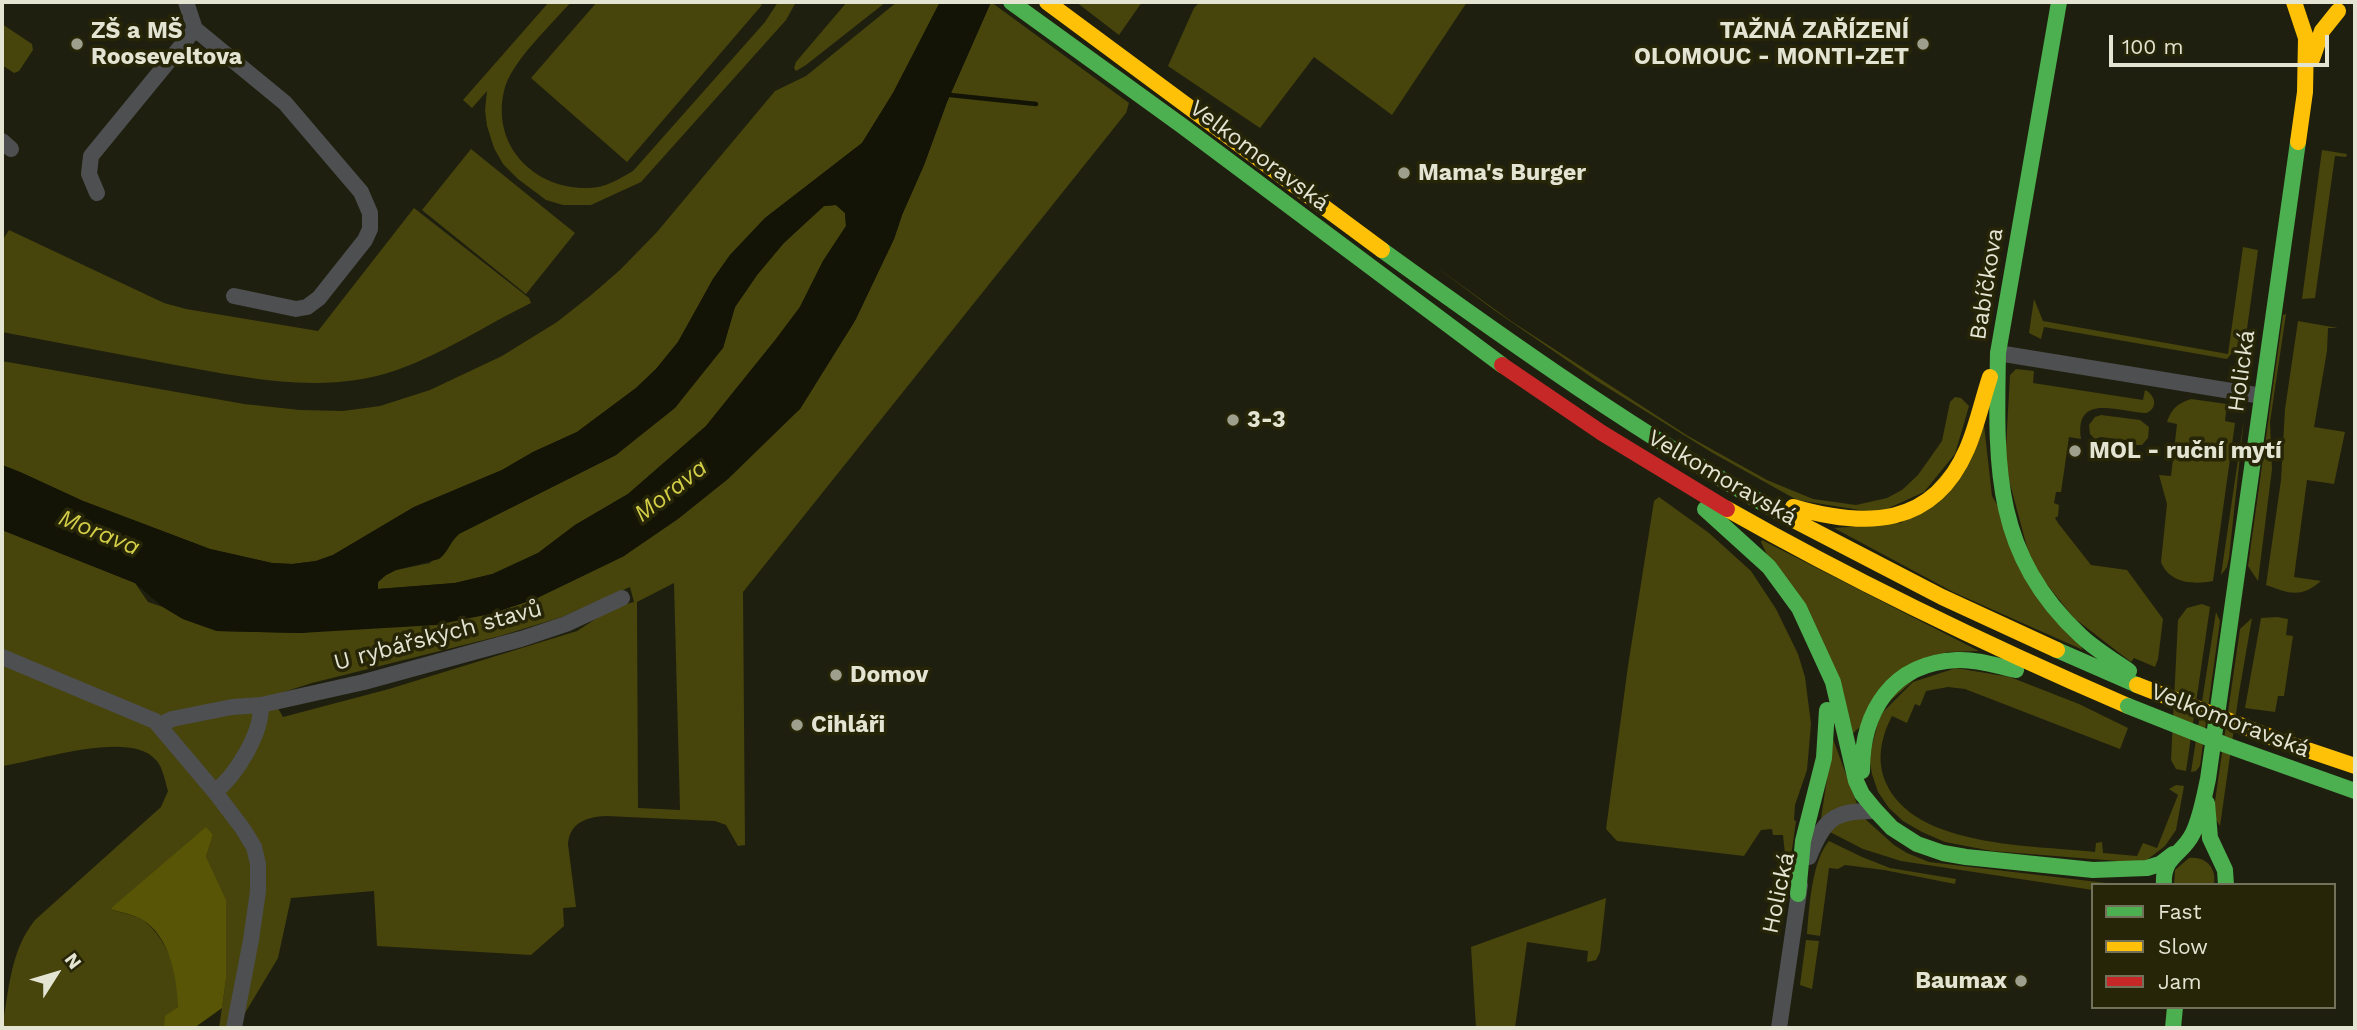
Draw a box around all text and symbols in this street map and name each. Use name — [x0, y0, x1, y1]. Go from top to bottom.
place label: ZŠ a MŠ Rooseveltova — [91, 17, 242, 71]
place label: TAŽNÁ ZAŘÍZENÍ OLOMOUC - MONTI-ZET — [1634, 17, 1909, 71]
scale bar — [2112, 21, 2332, 65]
text: 100 m — [2122, 34, 2184, 59]
marker: ZŠ a MŠ Rooseveltova — [69, 36, 85, 52]
marker: TAŽNÁ ZAŘÍZENÍ OLOMOUC - MONTI-ZET — [1915, 36, 1931, 52]
street label: Velkomoravská — [1184, 95, 1334, 217]
place label: Mama's Burger — [1418, 159, 1586, 187]
marker: Mama's Burger — [1396, 165, 1412, 181]
street label: Babíčkova — [1965, 226, 2009, 342]
street label: Holická — [2223, 328, 2261, 414]
place label: 3-3 — [1247, 406, 1286, 434]
marker: 3-3 — [1225, 412, 1241, 428]
street label: Velkomoravská — [1643, 424, 1801, 532]
place label: MOL - ruční mytí — [2089, 437, 2282, 465]
marker: MOL - ruční mytí — [2067, 443, 2083, 459]
water label: Morava — [629, 453, 713, 529]
water label: Morava — [54, 504, 144, 562]
street label: U rybářských stavů — [331, 595, 545, 677]
place label: Domov — [850, 661, 928, 689]
marker: Domov — [828, 667, 844, 683]
street label: Velkomoravská — [2147, 678, 2313, 764]
place label: Cihláři — [811, 711, 885, 739]
marker: Cihláři — [789, 717, 805, 733]
street label: Holická — [1757, 850, 1801, 936]
legend — [2091, 883, 2336, 1009]
text: Fast — [2158, 899, 2202, 924]
text: Slow — [2158, 934, 2208, 959]
north arrow — [21, 939, 91, 1009]
text: N — [60, 949, 87, 974]
place label: Baumax — [1915, 967, 2007, 995]
text: Jam — [2158, 969, 2201, 994]
marker: Baumax — [2013, 973, 2029, 989]

